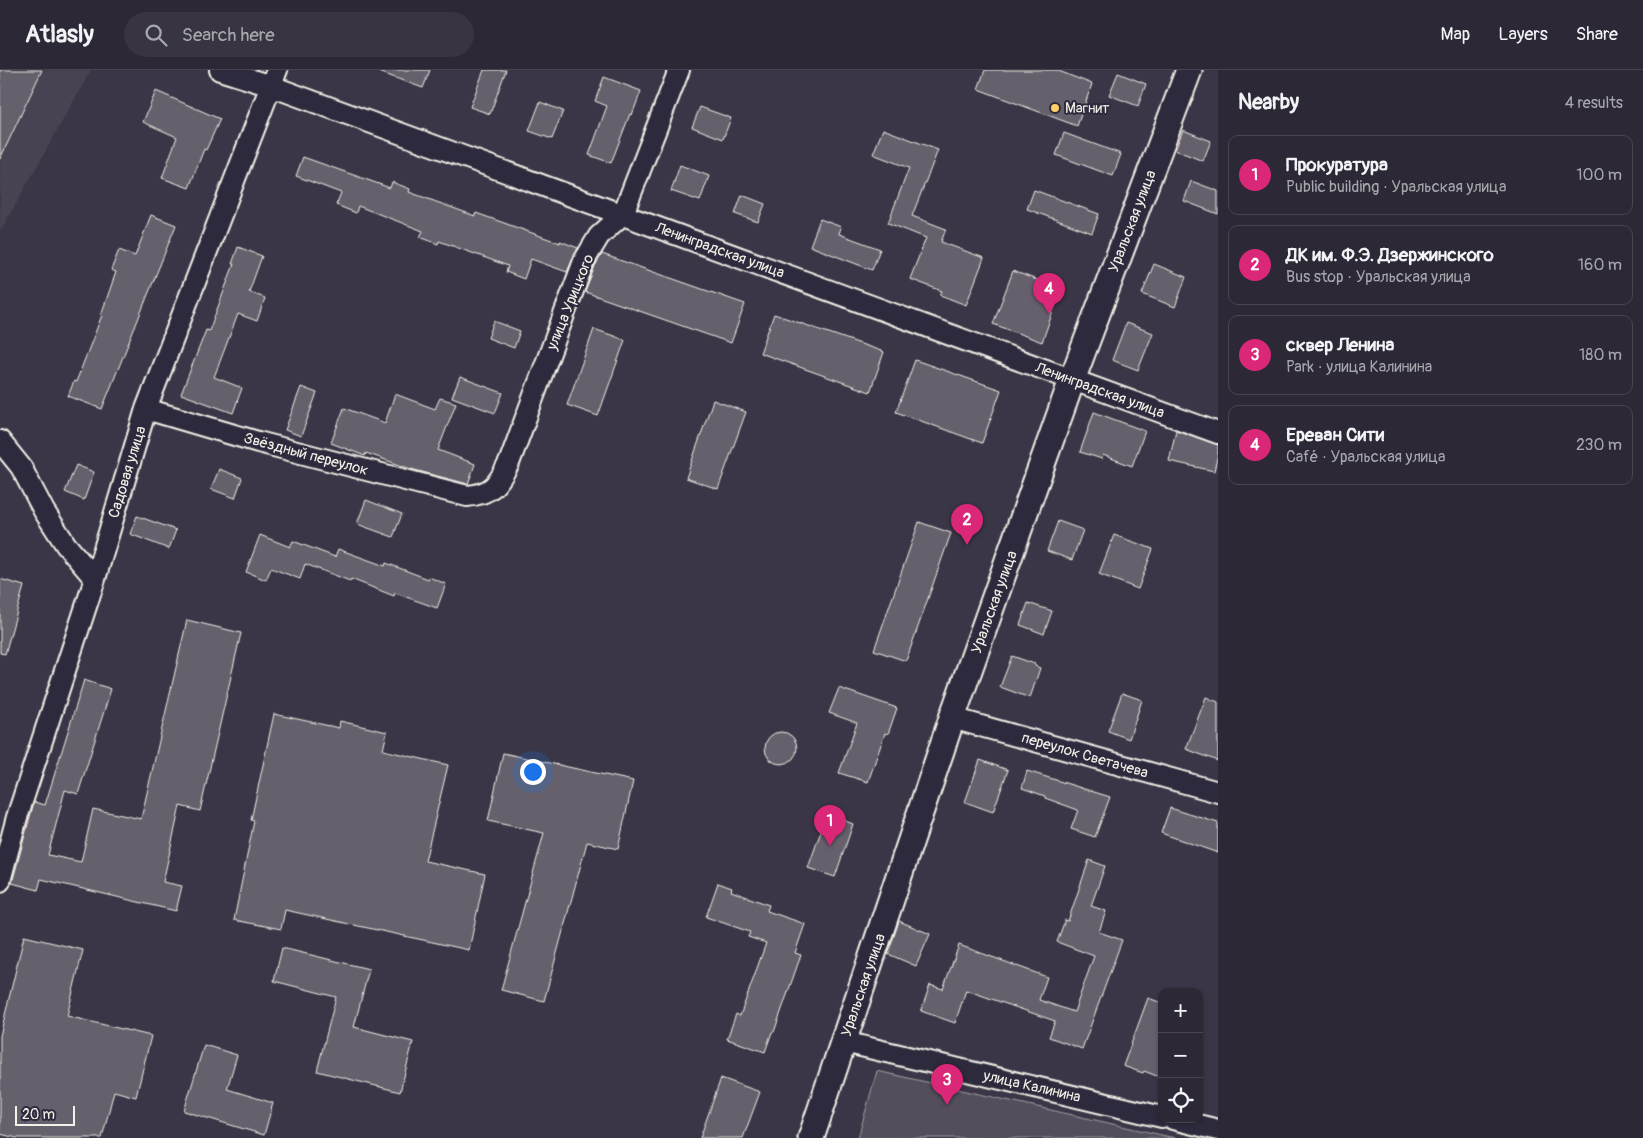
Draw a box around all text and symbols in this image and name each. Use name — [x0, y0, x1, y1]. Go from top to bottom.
search box — [124, 12, 474, 57]
text: Atlasly — [25, 20, 94, 49]
icon: search — [142, 21, 170, 49]
text: Search here — [182, 23, 275, 47]
text: Map — [1441, 23, 1470, 46]
text: Layers — [1498, 23, 1548, 46]
text: Share — [1576, 23, 1618, 46]
text: Nearby — [1238, 89, 1299, 116]
text: 4 results — [1565, 93, 1623, 113]
place label: Магнит — [1065, 99, 1110, 118]
marker: Магнит — [1049, 102, 1061, 114]
text: Прокуратура — [1286, 153, 1388, 177]
text: 1 — [1252, 165, 1258, 185]
text: 100 m — [1576, 165, 1622, 185]
street label: Уральская улица — [1104, 167, 1161, 275]
text: Public building · Уральская улица — [1286, 177, 1506, 197]
street label: Ленинградская улица — [652, 218, 787, 283]
text: ДК им. Ф.Э. Дзержинского — [1286, 243, 1494, 267]
street label: улица Урицкого — [542, 251, 598, 354]
text: 2 — [1251, 255, 1259, 275]
text: 160 m — [1578, 255, 1622, 275]
text: Bus stop · Уральская улица — [1286, 267, 1471, 287]
pin: 4 — [1033, 273, 1065, 314]
text: сквер Ленина — [1286, 333, 1394, 357]
text: 3 — [1251, 345, 1259, 365]
text: 180 m — [1579, 345, 1622, 365]
text: Park · улица Калинина — [1286, 357, 1432, 377]
street label: Ленинградская улица — [1032, 358, 1167, 423]
text: Ереван Сити — [1286, 423, 1384, 447]
street label: Садовая улица — [104, 424, 151, 520]
street label: Звёздный переулок — [242, 429, 370, 480]
text: 4 — [1250, 435, 1260, 455]
text: 230 m — [1576, 435, 1622, 455]
text: Café · Уральская улица — [1286, 447, 1445, 467]
pin: 2 — [951, 504, 983, 545]
street label: Уральская улица — [967, 548, 1022, 656]
street label: переулок Светачева — [1019, 728, 1150, 783]
your location — [520, 759, 546, 785]
pin: 1 — [814, 805, 846, 846]
street label: Уральская улица — [837, 931, 890, 1039]
map controls — [1158, 988, 1203, 1123]
button: + — [1158, 988, 1203, 1033]
button: − — [1158, 1033, 1203, 1078]
pin: 3 — [931, 1064, 963, 1105]
street label: улица Калинина — [980, 1066, 1082, 1107]
button: locate — [1158, 1078, 1203, 1123]
scale bar — [15, 1103, 75, 1126]
text: 20 m — [22, 1106, 55, 1123]

